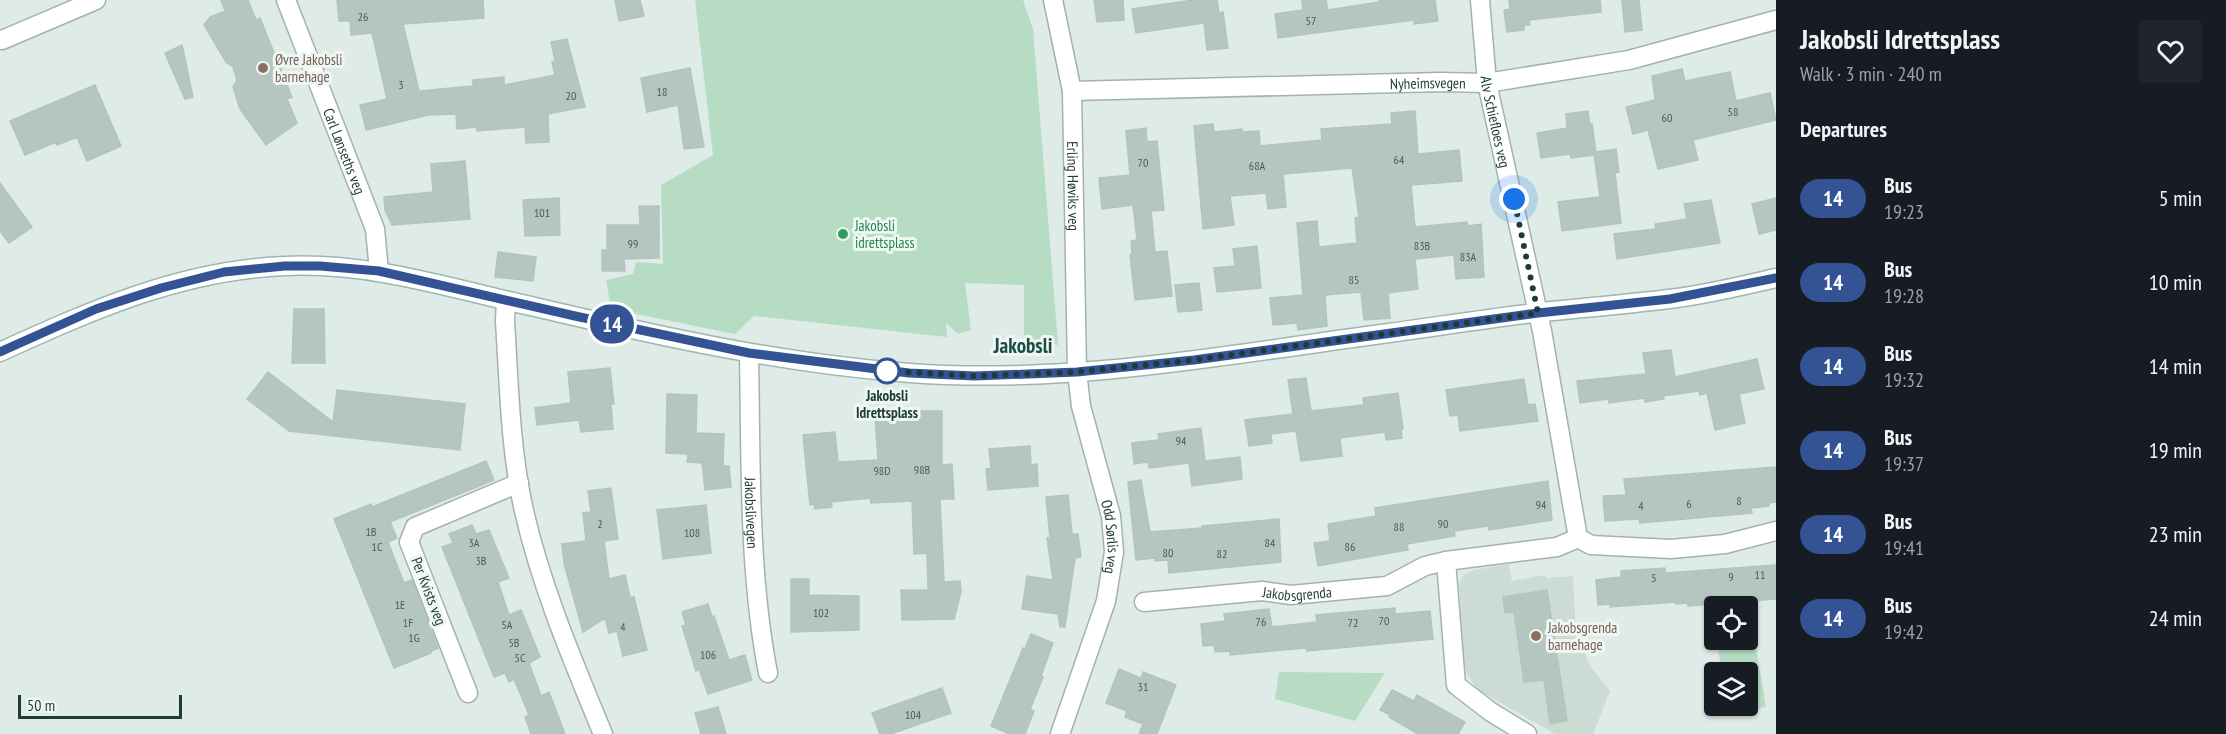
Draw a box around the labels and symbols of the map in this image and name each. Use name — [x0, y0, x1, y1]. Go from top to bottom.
house number: 26 — [358, 9, 368, 24]
house number: 57 — [1306, 13, 1316, 28]
place label: Øvre Jakobsli barnehage — [275, 50, 342, 86]
marker: Øvre Jakobsli barnehage — [256, 61, 270, 75]
street label: Nyheimsvegen — [1390, 72, 1466, 93]
street label: Alv Schiefloes veg — [1477, 75, 1515, 169]
house number: 3 — [398, 77, 404, 92]
house number: 18 — [657, 84, 667, 99]
house number: 20 — [566, 88, 576, 103]
house number: 58 — [1728, 104, 1738, 119]
street label: Carl Lønseths veg — [319, 105, 370, 197]
house number: 60 — [1662, 110, 1672, 125]
street label: Erling Høviks veg — [1063, 141, 1084, 231]
house number: 64 — [1394, 152, 1405, 167]
house number: 70 — [1138, 155, 1148, 170]
house number: 68A — [1249, 158, 1266, 173]
your location — [1499, 184, 1529, 214]
house number: 101 — [534, 205, 550, 220]
place label: Jakobsli idrettsplass — [854, 216, 915, 252]
marker: Jakobsli idrettsplass — [836, 227, 850, 241]
house number: 99 — [628, 236, 638, 251]
house number: 83B — [1414, 238, 1431, 253]
house number: 83A — [1460, 249, 1477, 264]
house number: 85 — [1349, 272, 1359, 287]
line badge: 14 — [585, 304, 639, 344]
district label: Jakobsli — [992, 332, 1053, 359]
marker: Jakobsli Idrettsplass — [874, 358, 900, 384]
place label: Jakobsli Idrettsplass — [856, 386, 918, 422]
house number: 94 — [1176, 433, 1187, 448]
house number: 98B — [914, 462, 931, 477]
house number: 98D — [873, 463, 891, 478]
street label: Jakobslivegen — [741, 476, 763, 549]
house number: 8 — [1736, 493, 1742, 508]
house number: 6 — [1686, 496, 1692, 511]
street label: Odd Sørlis veg — [1097, 497, 1124, 575]
house number: 94 — [1536, 497, 1547, 512]
house number: 4 — [1638, 498, 1644, 513]
house number: 2 — [597, 516, 603, 531]
house number: 90 — [1438, 516, 1448, 531]
house number: 88 — [1394, 519, 1404, 534]
house number: 1B — [365, 524, 377, 539]
house number: 108 — [684, 525, 700, 540]
house number: 3A — [468, 535, 480, 550]
house number: 84 — [1265, 535, 1276, 550]
house number: 1C — [372, 539, 383, 554]
house number: 86 — [1345, 539, 1355, 554]
house number: 80 — [1163, 545, 1173, 560]
house number: 82 — [1217, 546, 1227, 561]
house number: 3B — [475, 553, 487, 568]
street label: Per Kvists veg — [407, 554, 451, 628]
house number: 11 — [1755, 567, 1765, 582]
house number: 9 — [1728, 569, 1734, 584]
house number: 5 — [1651, 570, 1657, 585]
street label: Jakobsgrenda — [1261, 582, 1333, 604]
house number: 1E — [395, 597, 405, 612]
house number: 102 — [813, 605, 829, 620]
house number: 70 — [1379, 613, 1389, 628]
house number: 76 — [1256, 614, 1266, 629]
house number: 1F — [403, 615, 413, 630]
house number: 72 — [1348, 615, 1358, 630]
house number: 5A — [501, 617, 513, 632]
place label: Jakobsgrenda barnehage — [1547, 618, 1617, 654]
house number: 4 — [620, 619, 626, 634]
marker: Jakobsgrenda barnehage — [1529, 629, 1543, 643]
house number: 1G — [408, 630, 420, 645]
house number: 5B — [508, 635, 520, 650]
house number: 106 — [700, 647, 716, 662]
house number: 5C — [515, 650, 526, 665]
house number: 31 — [1138, 679, 1148, 694]
scale bar — [18, 692, 182, 720]
house number: 104 — [905, 707, 922, 722]

